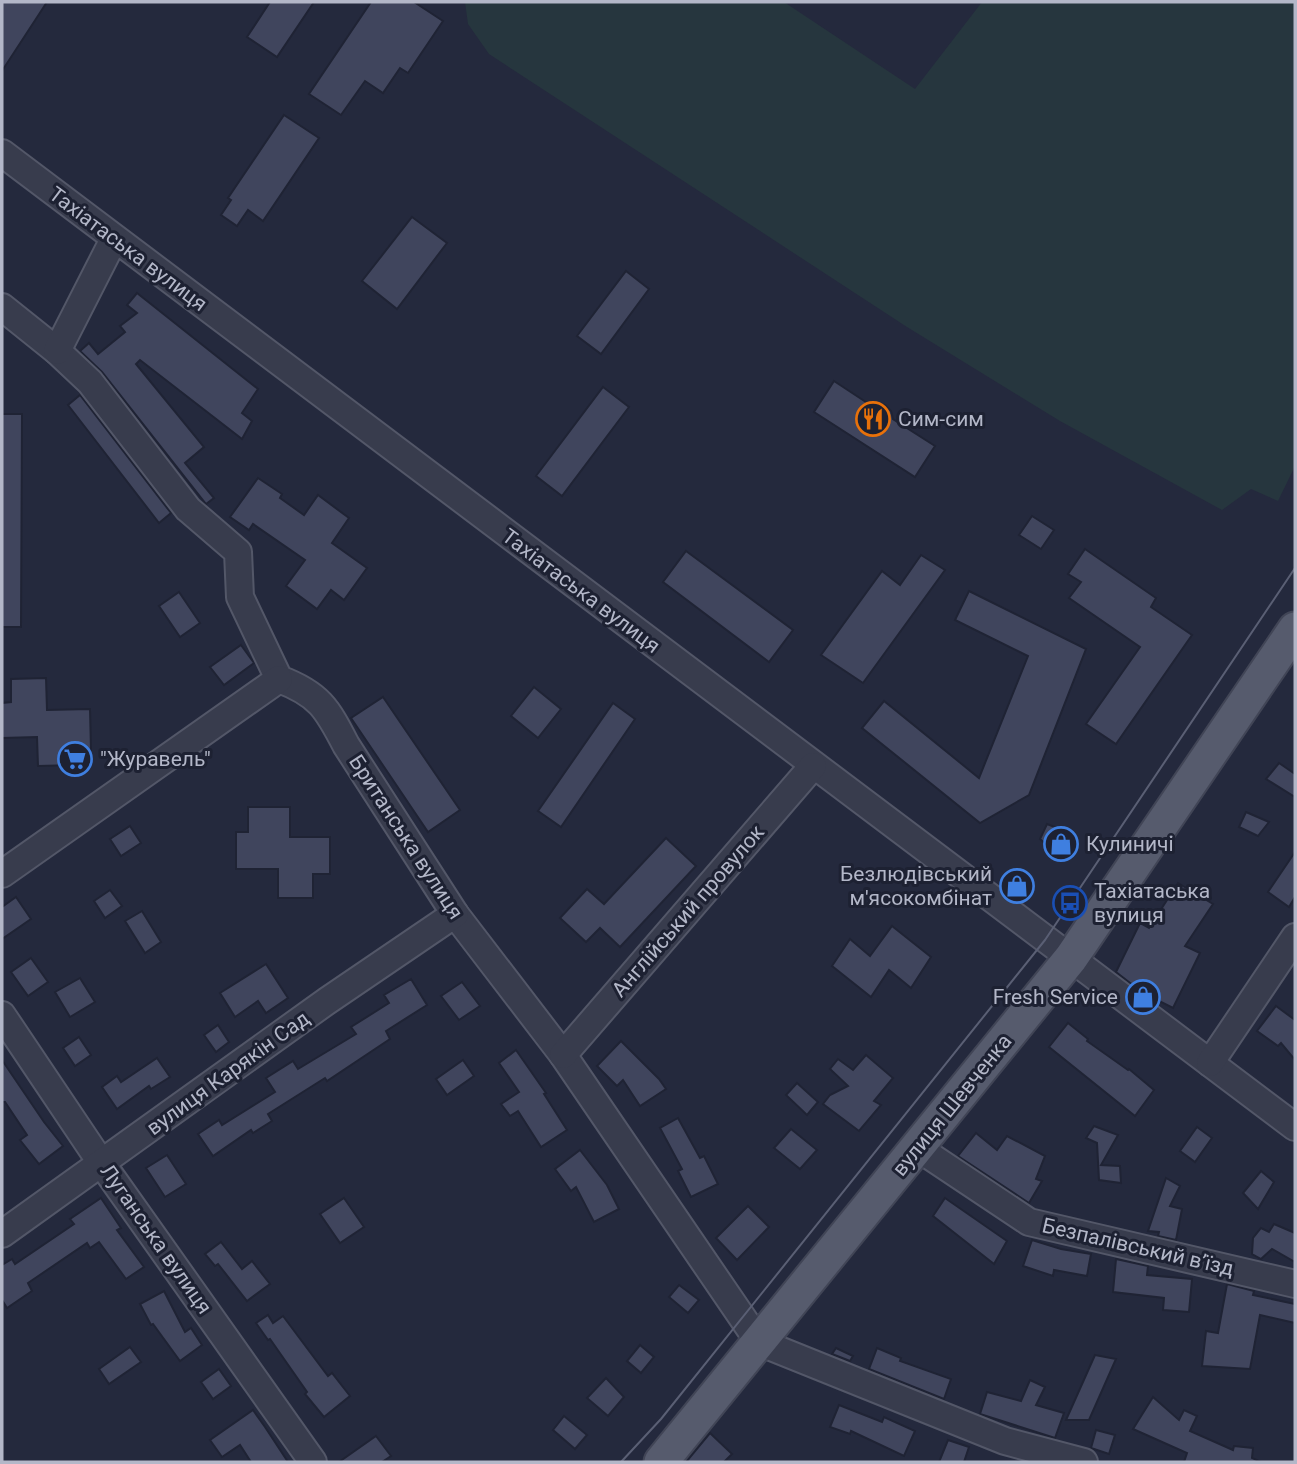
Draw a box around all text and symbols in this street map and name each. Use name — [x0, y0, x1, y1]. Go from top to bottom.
street label: Тахіатаська вулиця — [44, 182, 212, 316]
restaurant icon: Сим-сим — [854, 400, 892, 438]
place label: Сим-сим — [898, 407, 984, 431]
street label: Тахіатаська вулиця — [497, 524, 665, 658]
supermarket icon: "Журавель" — [56, 740, 94, 778]
place label: "Журавель" — [100, 747, 211, 771]
street label: Британська вулиця — [344, 750, 468, 924]
street label: Англійський провулок — [607, 820, 769, 1002]
shop icon: Кулиничі — [1042, 825, 1080, 863]
place label: Кулиничі — [1086, 832, 1174, 856]
place label: Безлюдівський м'ясокомбінат — [840, 862, 992, 910]
shop icon: Безлюдівський м'ясокомбінат — [998, 867, 1036, 905]
place label: Тахіатаська вулиця — [1094, 879, 1210, 927]
bus stop icon: Тахіатаська вулиця — [1051, 884, 1089, 922]
shop icon: Fresh Service — [1124, 978, 1162, 1016]
place label: Fresh Service — [993, 985, 1118, 1009]
street label: вулиця Карякін Сад — [142, 1006, 314, 1140]
street label: вулиця Шевченка — [888, 1029, 1016, 1181]
street label: Луганська вулиця — [95, 1159, 217, 1319]
street label: Безпалівський в’їзд — [1040, 1213, 1236, 1281]

